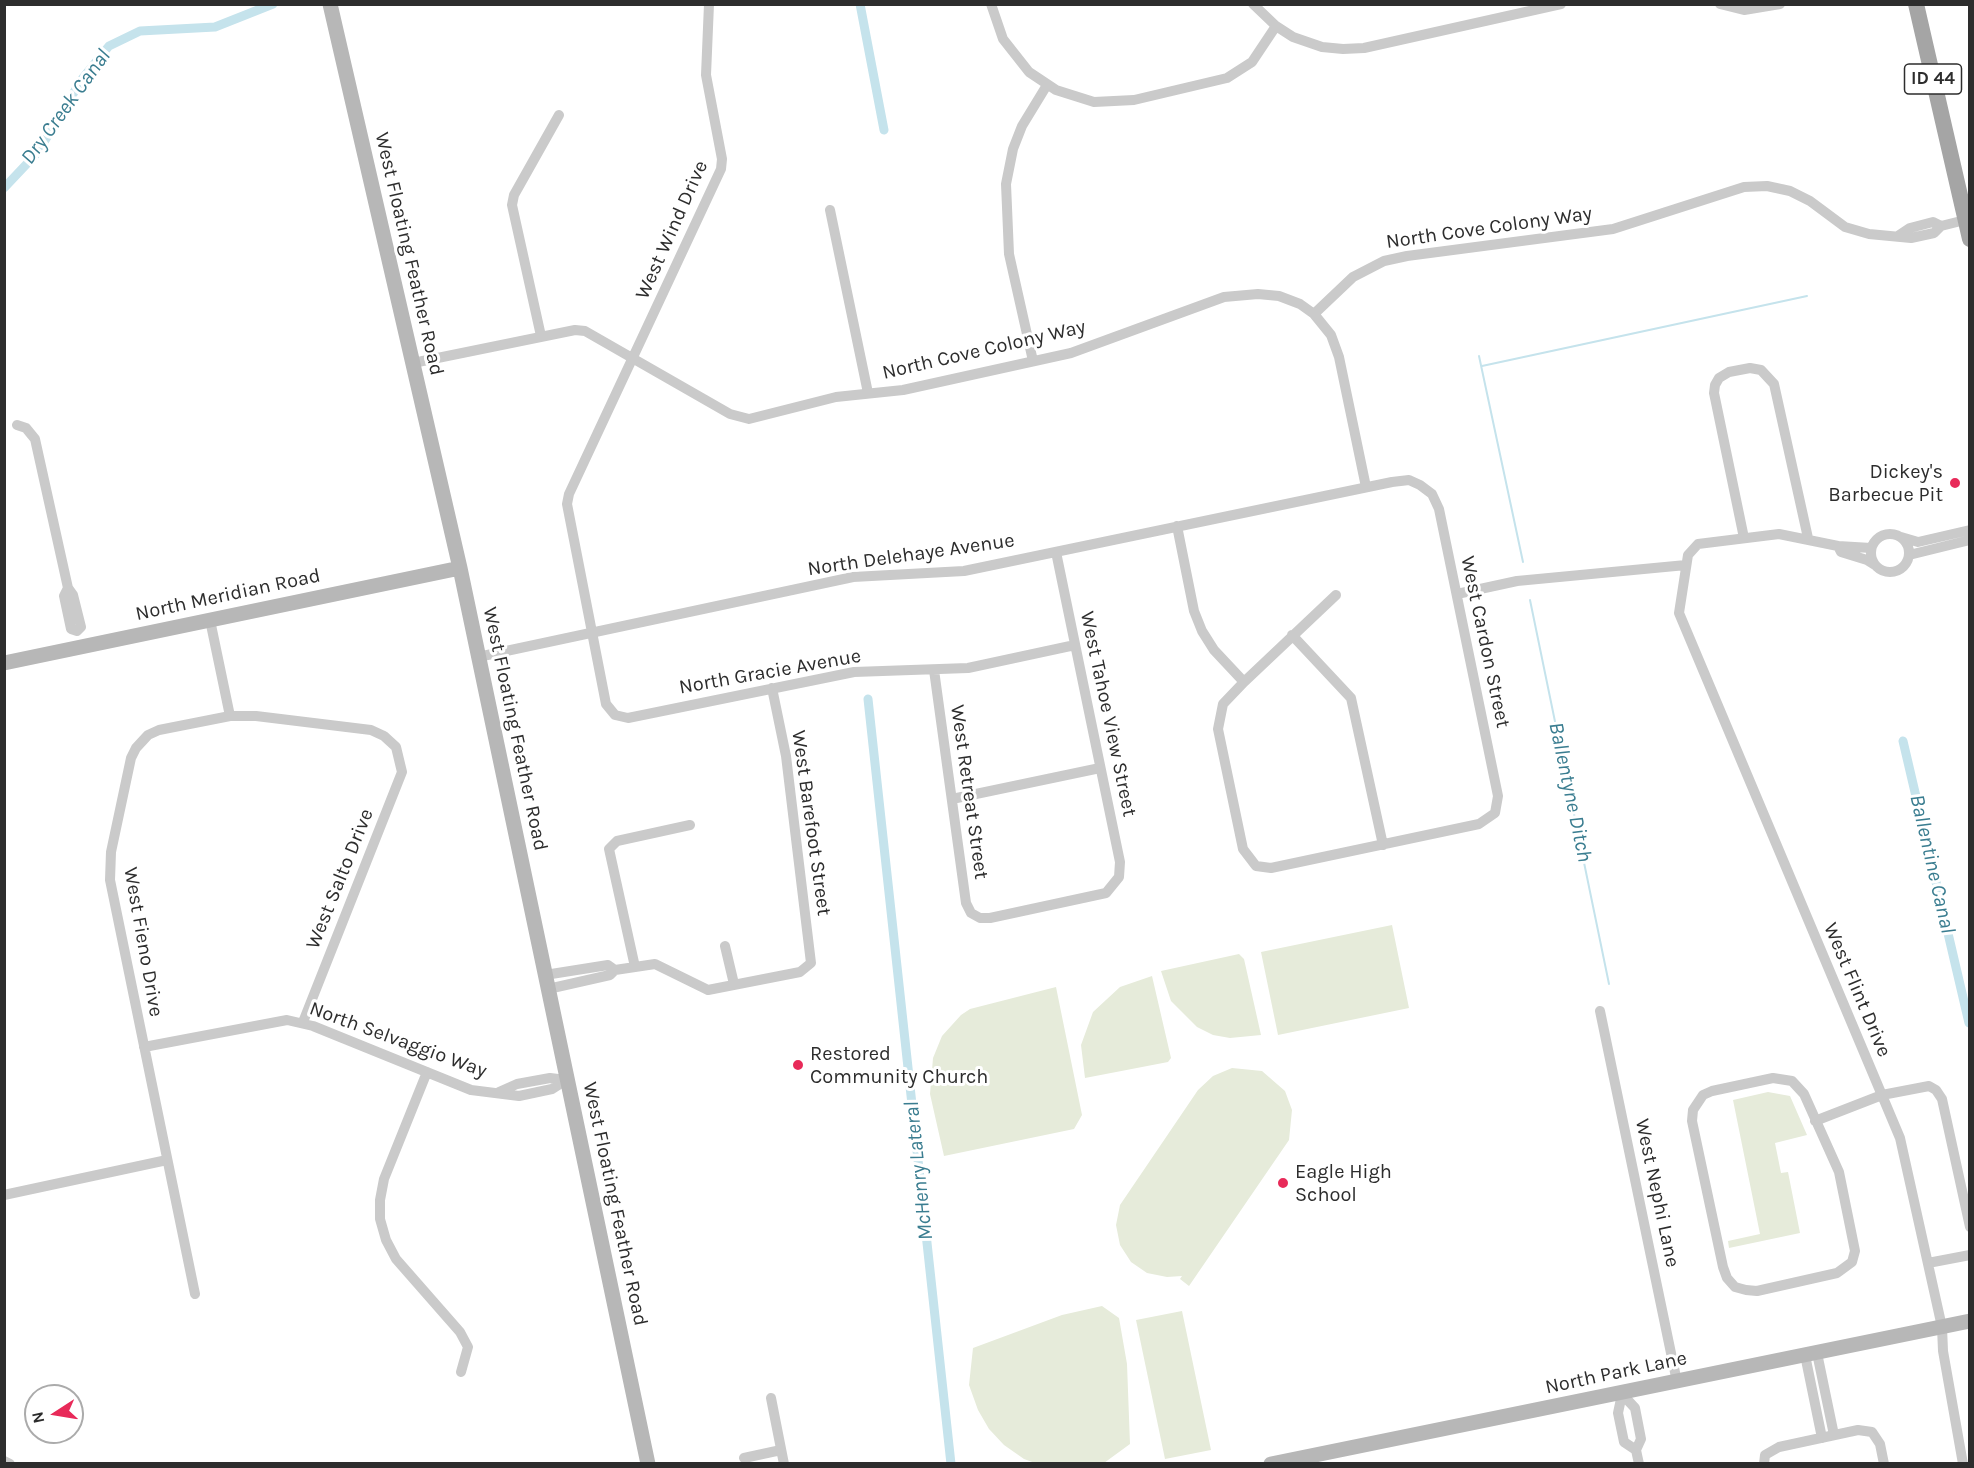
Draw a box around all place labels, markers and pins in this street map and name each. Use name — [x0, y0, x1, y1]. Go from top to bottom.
place label: Dickey's Barbecue Pit — [1828, 460, 1943, 507]
marker: Dickey's Barbecue Pit — [1948, 476, 1962, 490]
place label: Restored Community Church — [810, 1042, 988, 1089]
marker: Restored Community Church — [791, 1058, 805, 1072]
place label: Eagle High School — [1295, 1160, 1392, 1207]
marker: Eagle High School — [1276, 1176, 1290, 1190]

